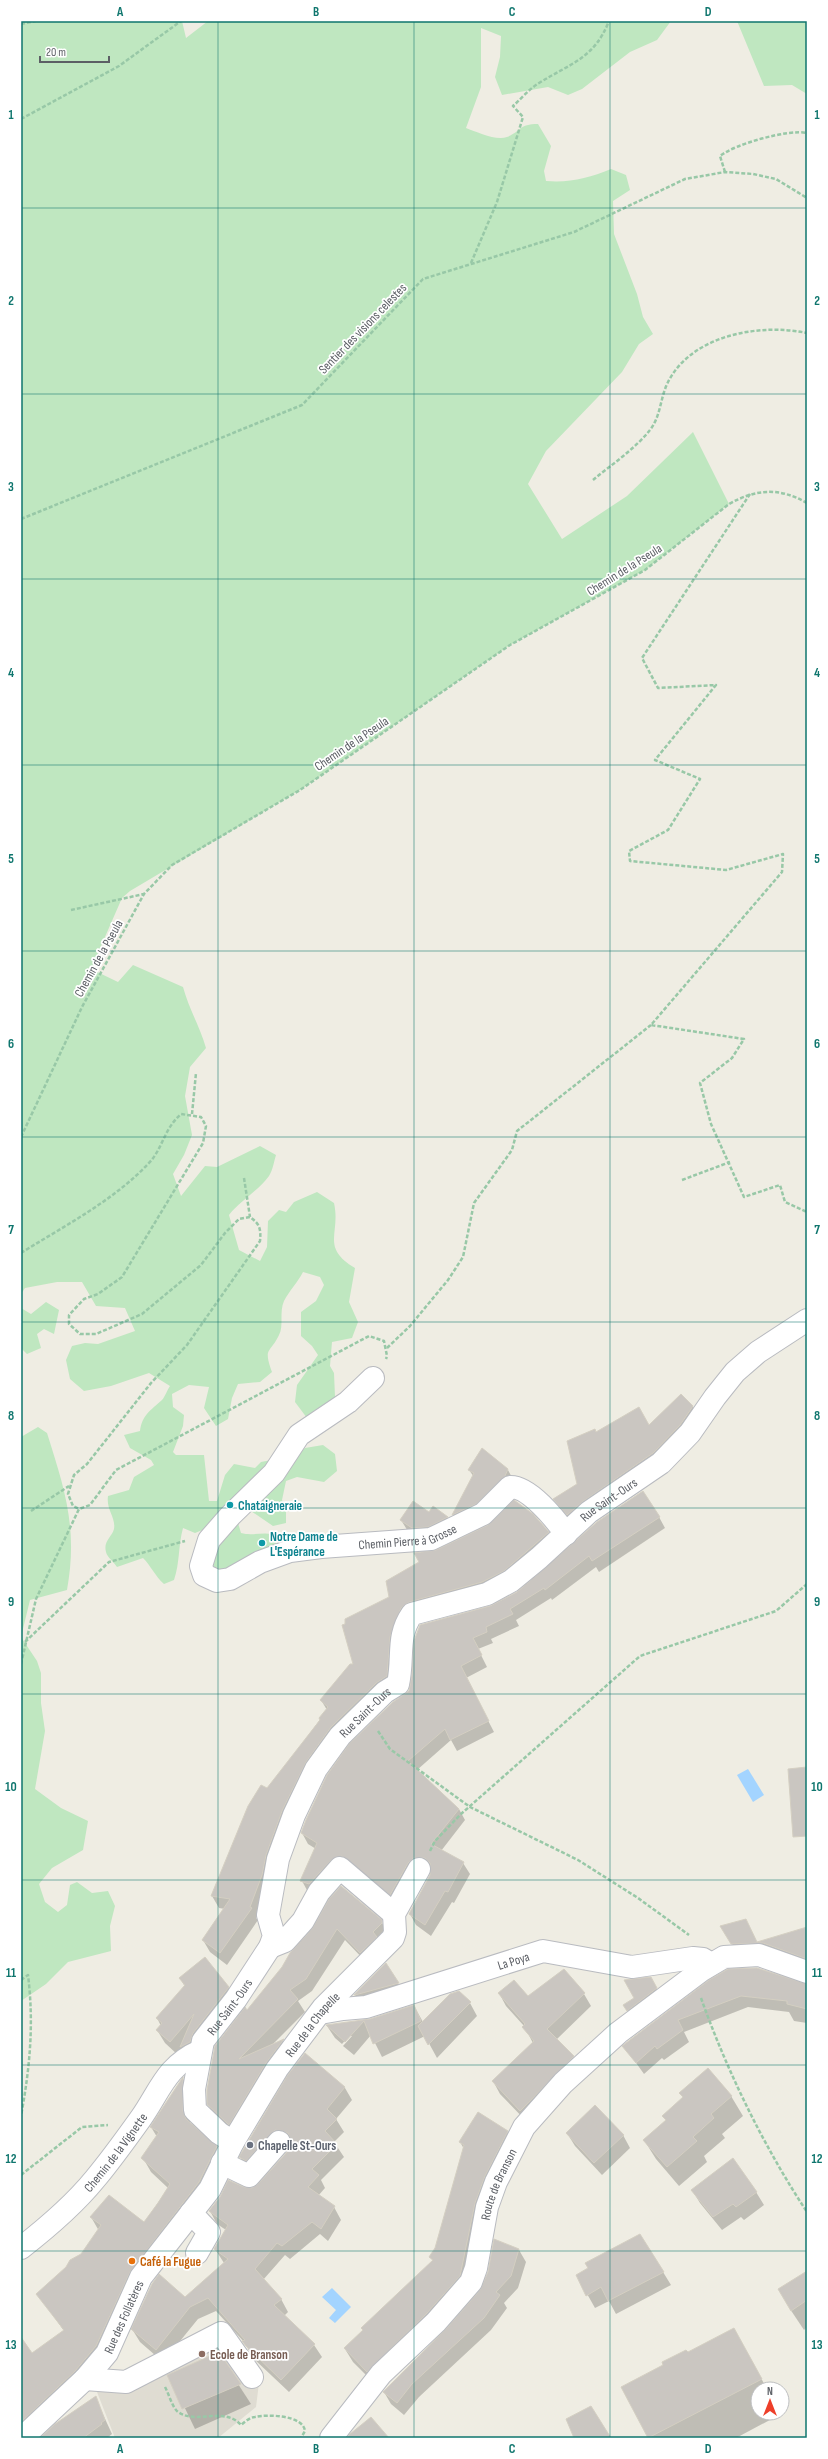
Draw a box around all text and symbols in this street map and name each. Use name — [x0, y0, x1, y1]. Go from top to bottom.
text: A — [116, 4, 124, 20]
text: B — [313, 4, 319, 20]
text: C — [509, 4, 516, 20]
text: D — [705, 4, 712, 20]
scale bar — [40, 38, 109, 64]
text: 20 m — [46, 45, 66, 60]
text: 1 — [8, 107, 14, 123]
text: 1 — [814, 107, 820, 123]
street label: Sentier des visions celestes — [315, 280, 410, 377]
text: 2 — [8, 293, 14, 309]
text: 2 — [814, 293, 820, 309]
text: 3 — [8, 479, 14, 495]
text: 3 — [814, 479, 820, 495]
street label: Chemin de la Pseula — [584, 540, 665, 599]
text: 4 — [8, 665, 14, 681]
text: 4 — [814, 665, 820, 681]
street label: Chemin de la Pseula — [311, 713, 392, 774]
text: 5 — [8, 851, 14, 867]
text: 5 — [814, 851, 820, 867]
street label: Chemin de la Pseula — [71, 917, 127, 1000]
text: 6 — [8, 1036, 14, 1052]
text: 6 — [814, 1036, 820, 1052]
text: 7 — [8, 1222, 14, 1238]
text: 7 — [814, 1222, 820, 1238]
text: 8 — [8, 1408, 14, 1424]
text: 8 — [814, 1408, 820, 1424]
street label: Rue Saint-Ours — [577, 1474, 641, 1525]
place label: Chataigneraie — [238, 1498, 303, 1514]
marker: Chataigneraie — [225, 1500, 235, 1510]
street label: Chemin Pierre à Grosse — [358, 1521, 460, 1553]
place label: Notre Dame de L'Espérance — [270, 1529, 338, 1560]
marker: Notre Dame de L'Espérance — [257, 1538, 267, 1548]
text: 9 — [8, 1594, 14, 1610]
text: 9 — [814, 1594, 820, 1610]
street label: Rue Saint-Ours — [336, 1683, 394, 1741]
text: 10 — [5, 1779, 17, 1795]
text: 10 — [811, 1779, 823, 1795]
street label: La Poya — [496, 1949, 532, 1974]
text: 11 — [6, 1965, 16, 1981]
text: 11 — [812, 1965, 822, 1981]
street label: Rue Saint-Ours — [204, 1976, 256, 2039]
street label: Rue de la Chapelle — [282, 1989, 343, 2060]
street label: Chemin de la Vignette — [81, 2110, 151, 2196]
place label: Chapelle St-Ours — [258, 2138, 336, 2154]
marker: Chapelle St-Ours — [245, 2140, 255, 2150]
street label: Route de Branson — [478, 2146, 521, 2221]
text: 12 — [6, 2151, 17, 2167]
text: 12 — [812, 2151, 823, 2167]
place label: Café la Fugue — [140, 2254, 201, 2270]
marker: Café la Fugue — [127, 2256, 137, 2266]
street label: Rue des Follatères — [101, 2278, 148, 2356]
text: 13 — [6, 2337, 17, 2353]
text: 13 — [812, 2337, 823, 2353]
place label: Ecole de Branson — [210, 2347, 288, 2363]
marker: Ecole de Branson — [197, 2349, 207, 2359]
north arrow — [750, 2381, 790, 2421]
text: N — [767, 2385, 773, 2398]
text: A — [116, 2441, 124, 2457]
text: B — [313, 2441, 319, 2457]
text: C — [509, 2441, 516, 2457]
text: D — [705, 2441, 712, 2457]

